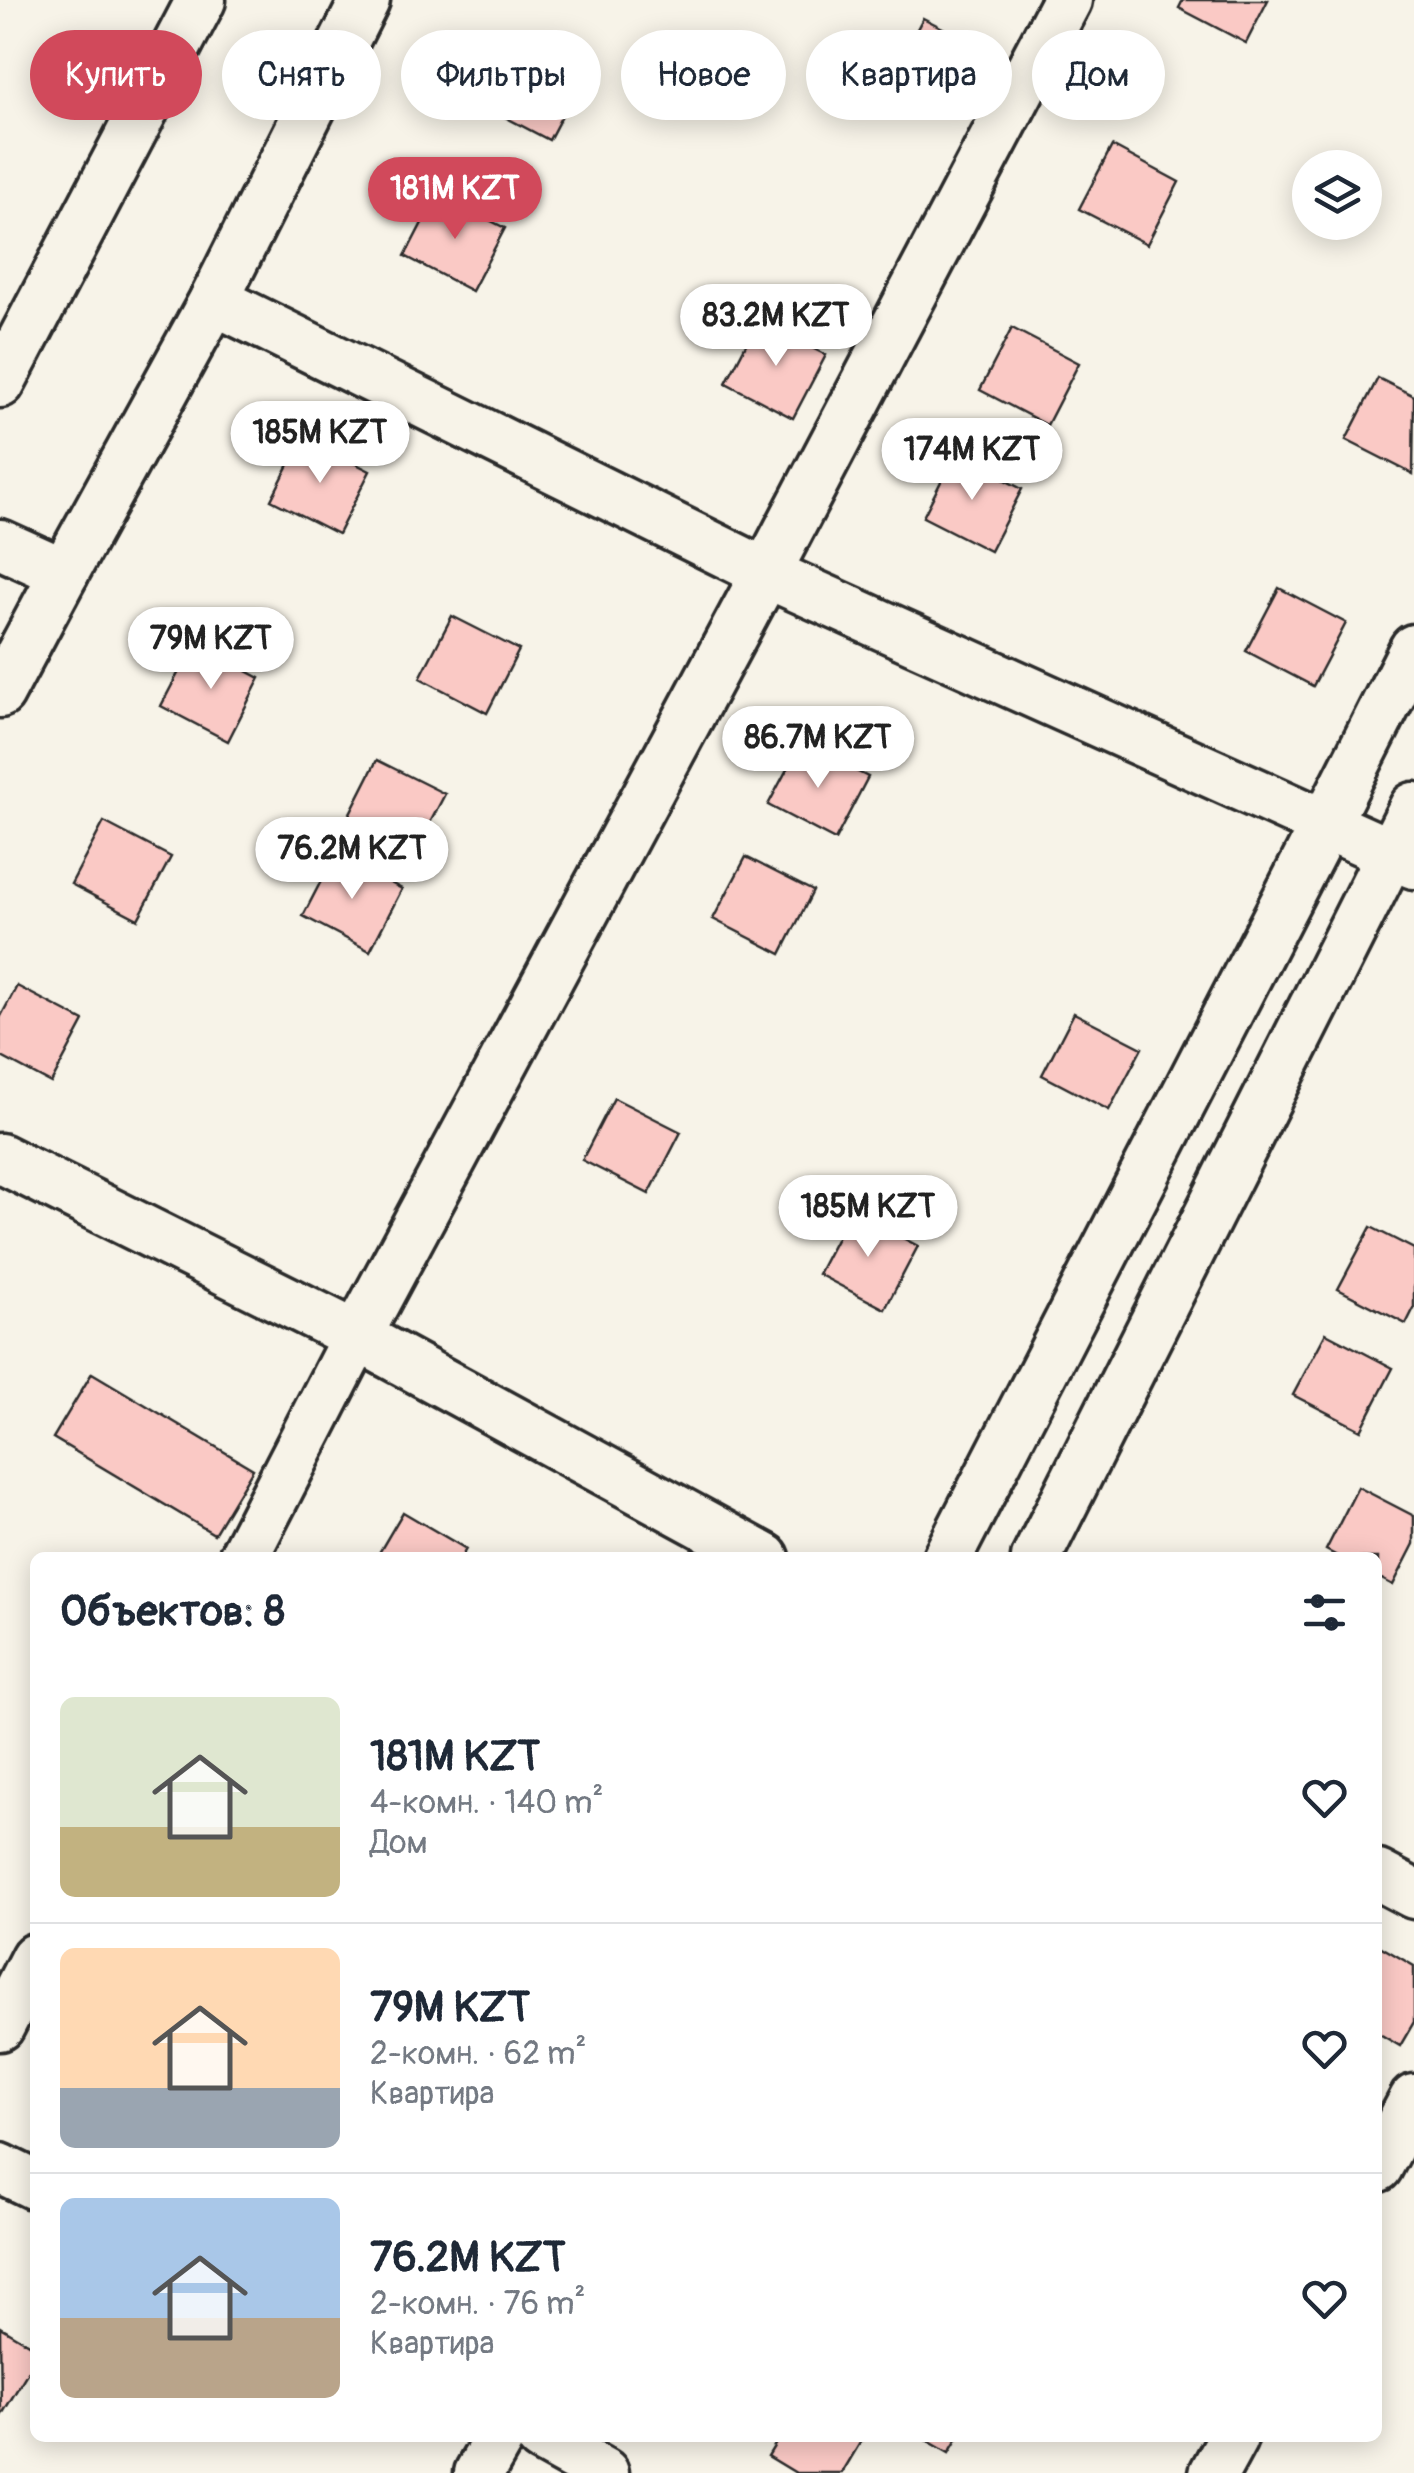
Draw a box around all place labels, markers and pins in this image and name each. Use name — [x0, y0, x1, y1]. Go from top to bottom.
pin: 181M KZT — [352, 157, 558, 242]
pin: 83.2M KZT — [662, 284, 890, 369]
pin: 185M KZT — [217, 401, 423, 486]
pin: 174M KZT — [869, 418, 1075, 503]
pin: 79M KZT — [119, 607, 303, 692]
pin: 86.7M KZT — [704, 706, 932, 791]
pin: 76.2M KZT — [238, 817, 466, 902]
pin: 185M KZT — [765, 1175, 971, 1260]

